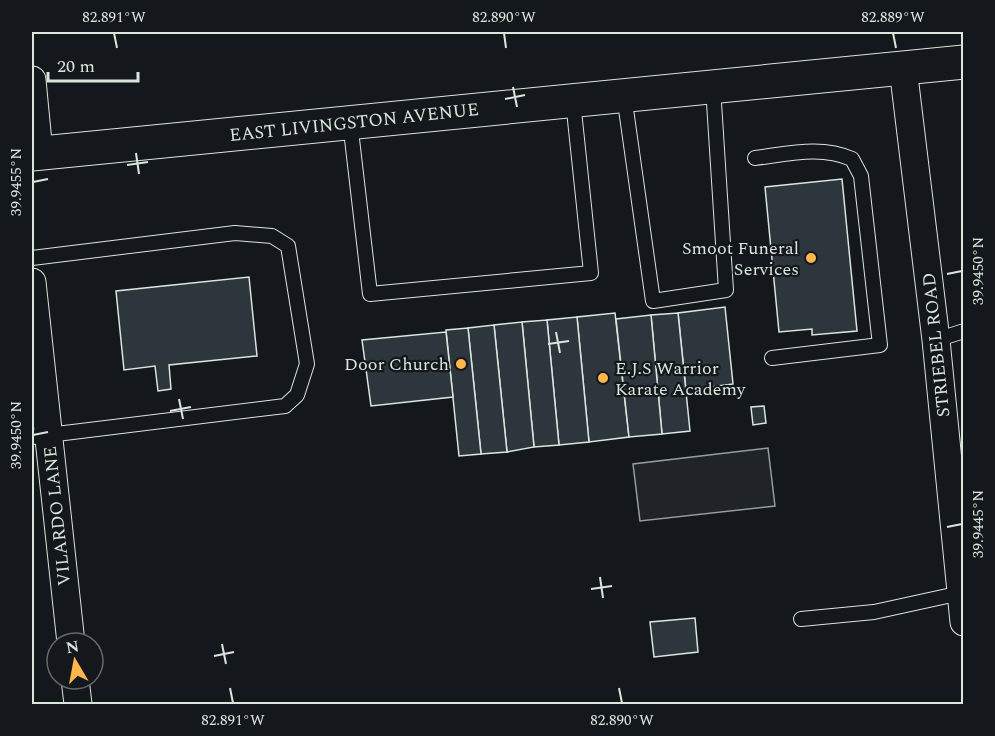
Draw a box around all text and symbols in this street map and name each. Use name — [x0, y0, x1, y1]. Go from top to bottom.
text: 82.891°W — [82, 6, 146, 29]
text: 82.890°W — [472, 6, 536, 29]
text: 82.889°W — [861, 6, 925, 29]
scale bar — [48, 45, 138, 83]
text: 20 m — [57, 53, 95, 80]
street label: EAST LIVINGSTON AVENUE — [228, 96, 480, 149]
text: 39.9455°N — [5, 148, 28, 216]
place label: Smoot Funeral Services — [682, 235, 799, 283]
text: 39.9450°N — [967, 237, 990, 305]
marker: Smoot Funeral Services — [804, 251, 818, 265]
street label: STRIEBEL ROAD — [915, 271, 958, 419]
place label: Door Church — [344, 351, 449, 378]
place label: E.J.S Warrior Karate Academy — [615, 355, 747, 403]
marker: Door Church — [454, 357, 468, 371]
marker: E.J.S Warrior Karate Academy — [596, 371, 610, 385]
text: 39.9450°N — [5, 401, 28, 469]
street label: VILARDO LANE — [37, 445, 78, 587]
text: 39.9445°N — [967, 490, 990, 558]
north arrow — [45, 631, 105, 691]
text: N — [64, 634, 81, 660]
text: 82.891°W — [201, 709, 265, 732]
text: 82.890°W — [590, 709, 654, 732]

